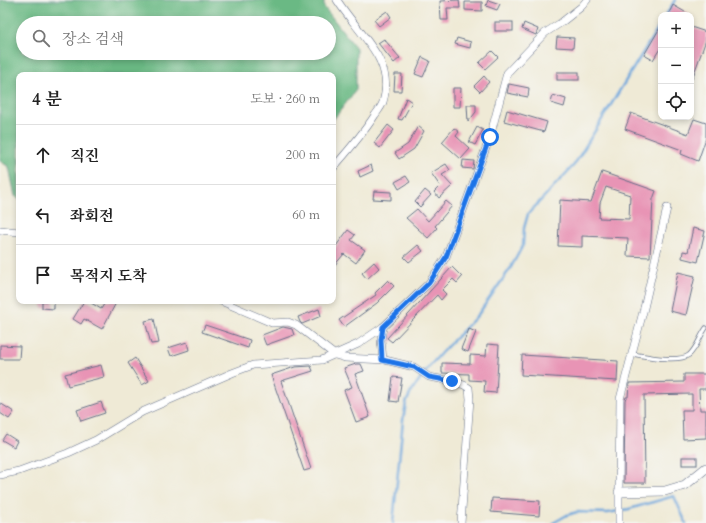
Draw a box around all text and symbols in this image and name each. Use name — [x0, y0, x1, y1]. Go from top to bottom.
map controls — [658, 12, 694, 120]
button: + — [658, 12, 694, 48]
search box — [16, 16, 336, 60]
icon: search — [30, 27, 52, 49]
text: 장소 검색 — [62, 29, 124, 49]
button: − — [658, 48, 694, 84]
button: locate — [658, 84, 694, 120]
text: 4 분 — [32, 88, 62, 111]
text: 도보 · 260 m — [250, 90, 320, 108]
route start — [481, 128, 499, 146]
icon: ahead — [32, 144, 54, 166]
text: 직진 — [70, 146, 99, 166]
text: 200 m — [286, 146, 320, 164]
icon: left — [32, 204, 54, 226]
text: 좌회전 — [70, 206, 113, 226]
text: 60 m — [292, 206, 320, 224]
icon: arrive — [32, 264, 54, 286]
text: 목적지 도착 — [70, 266, 146, 286]
route end — [443, 372, 461, 390]

